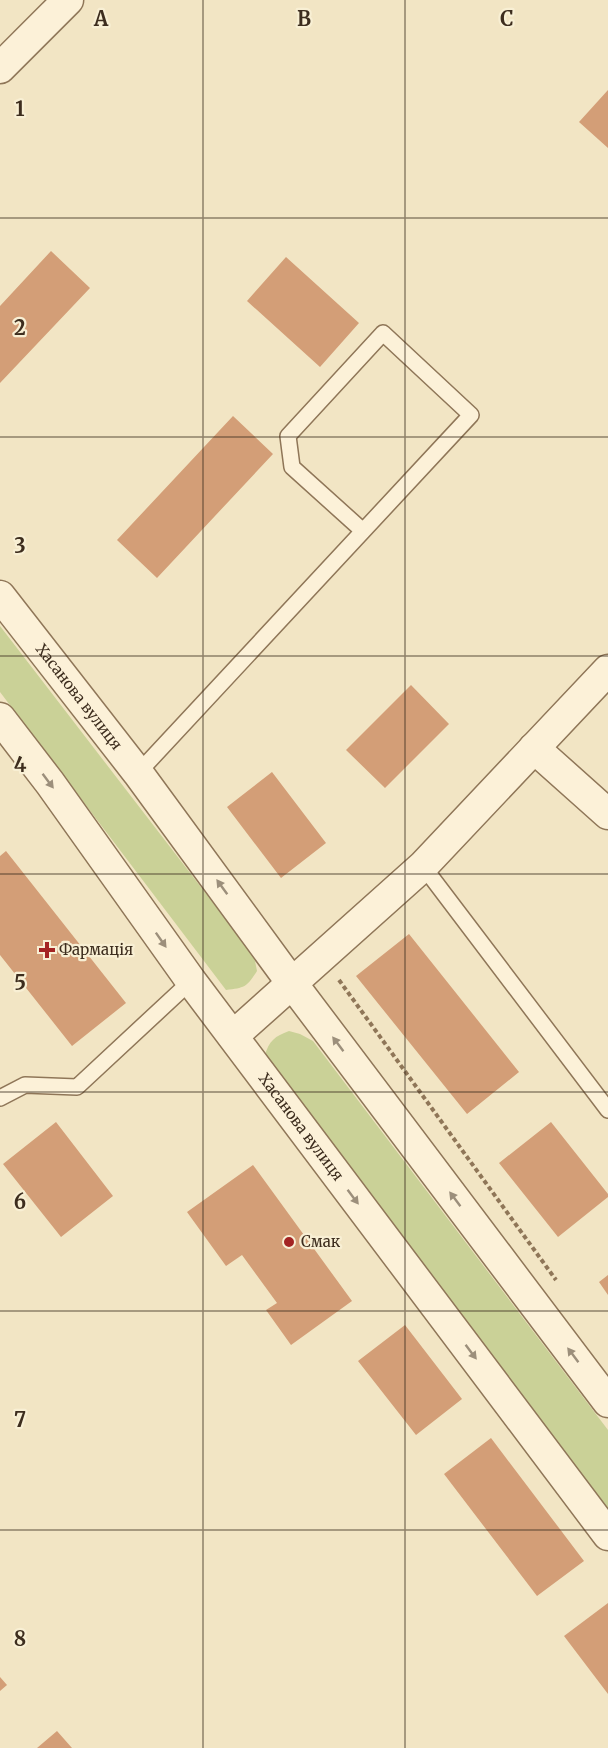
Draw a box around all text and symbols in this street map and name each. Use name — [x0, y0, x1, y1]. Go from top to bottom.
text: A — [93, 6, 109, 31]
text: B — [297, 6, 311, 31]
text: C — [500, 6, 514, 31]
text: 1 — [15, 96, 25, 121]
text: 2 — [14, 315, 26, 340]
text: 3 — [14, 533, 26, 558]
street label: Хасанова вулиця — [32, 640, 126, 754]
text: 4 — [14, 752, 27, 777]
one-way arrow — [42, 773, 54, 788]
one-way arrow — [216, 880, 228, 895]
one-way arrow — [155, 931, 167, 947]
place label: Фармація — [59, 940, 133, 959]
marker: Фармація — [40, 943, 54, 957]
text: 5 — [14, 970, 26, 995]
one-way arrow — [332, 1036, 344, 1052]
street label: Хасанова вулиця — [255, 1069, 348, 1184]
text: 6 — [14, 1189, 26, 1214]
one-way arrow — [347, 1189, 359, 1204]
one-way arrow — [450, 1192, 462, 1207]
place label: Смак — [301, 1232, 341, 1251]
marker: Смак — [282, 1235, 296, 1249]
one-way arrow — [464, 1345, 476, 1360]
one-way arrow — [566, 1347, 579, 1363]
text: 7 — [14, 1407, 26, 1432]
text: 8 — [14, 1626, 26, 1651]

